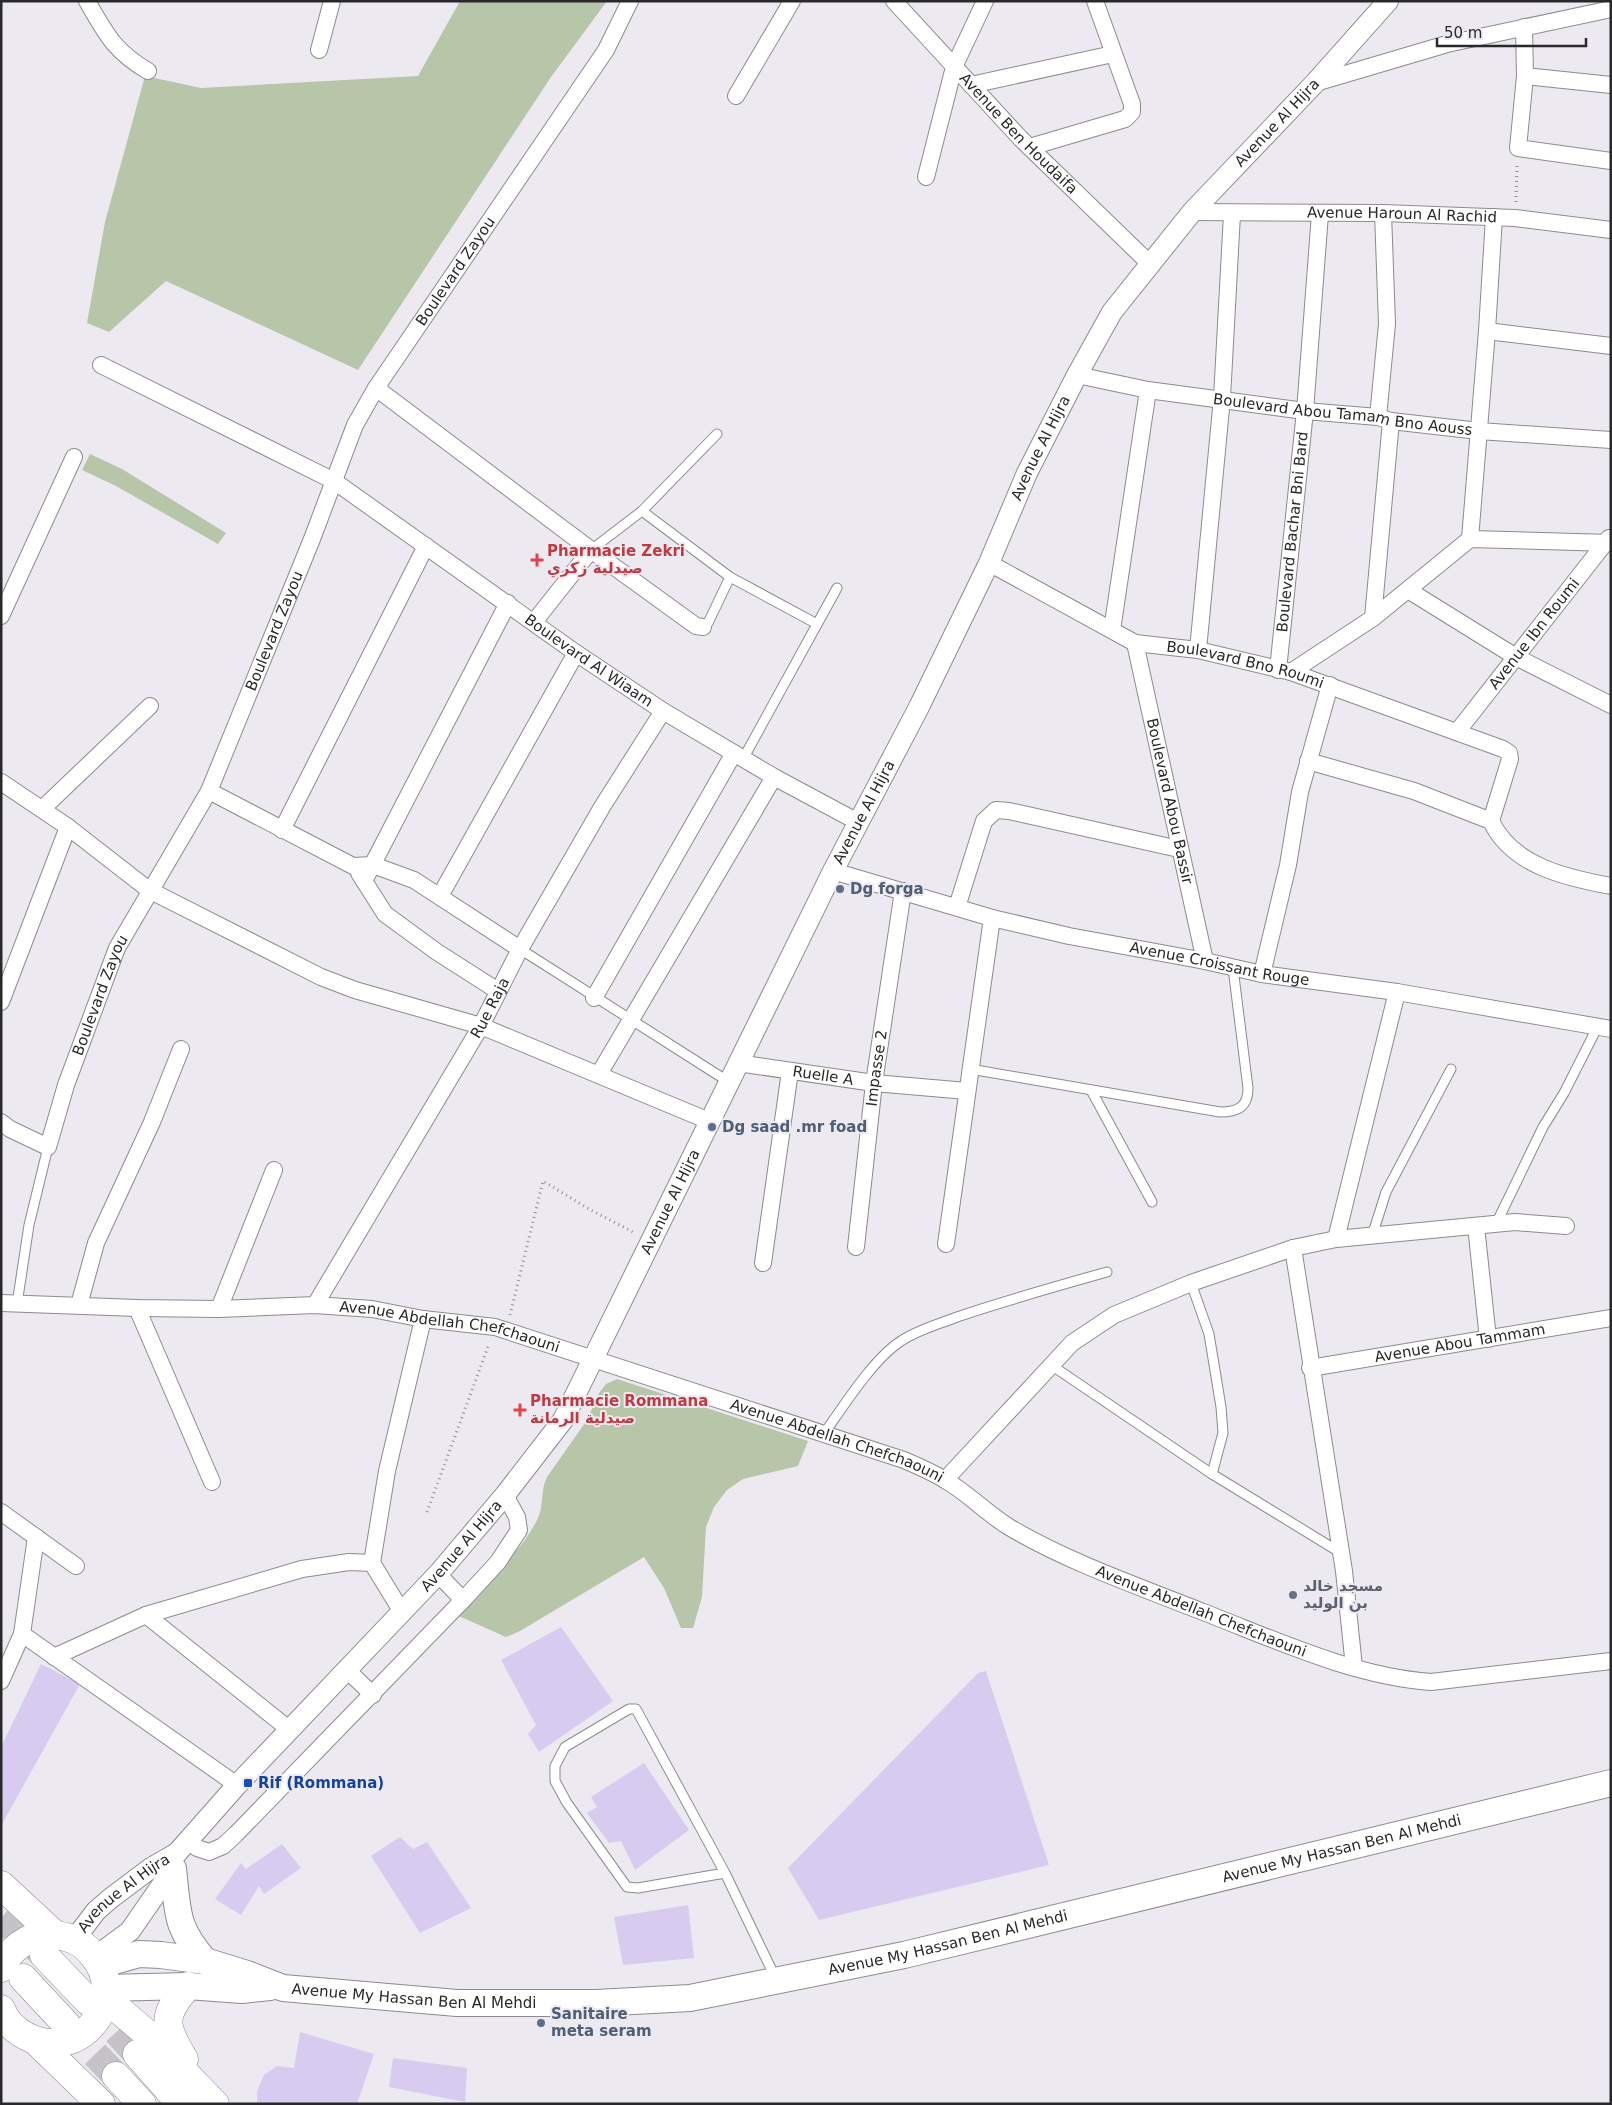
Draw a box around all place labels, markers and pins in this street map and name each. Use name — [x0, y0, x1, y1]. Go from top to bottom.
place label: Pharmacie Zekri صيدلية زكري — [547, 542, 685, 578]
marker: Pharmacie Zekri صيدلية زكري — [531, 554, 543, 566]
place label: Dg forga — [850, 880, 924, 898]
marker: Dg forga — [834, 883, 846, 895]
place label: Dg saad .mr foad — [722, 1118, 867, 1136]
marker: Dg saad .mr foad — [706, 1121, 718, 1133]
place label: Pharmacie Rommana صيدلية الرمانة — [530, 1392, 708, 1427]
marker: Pharmacie Rommana صيدلية الرمانة — [514, 1404, 526, 1416]
place label: مسجد خالد بن الوليد — [1303, 1577, 1383, 1612]
marker: مسجد خالد بن الوليد — [1287, 1589, 1299, 1601]
place label: Rif (Rommana) — [258, 1774, 384, 1792]
marker: Rif (Rommana) — [242, 1777, 254, 1789]
place label: Sanitaire meta seram — [551, 2005, 652, 2040]
marker: Sanitaire meta seram — [535, 2017, 547, 2029]

